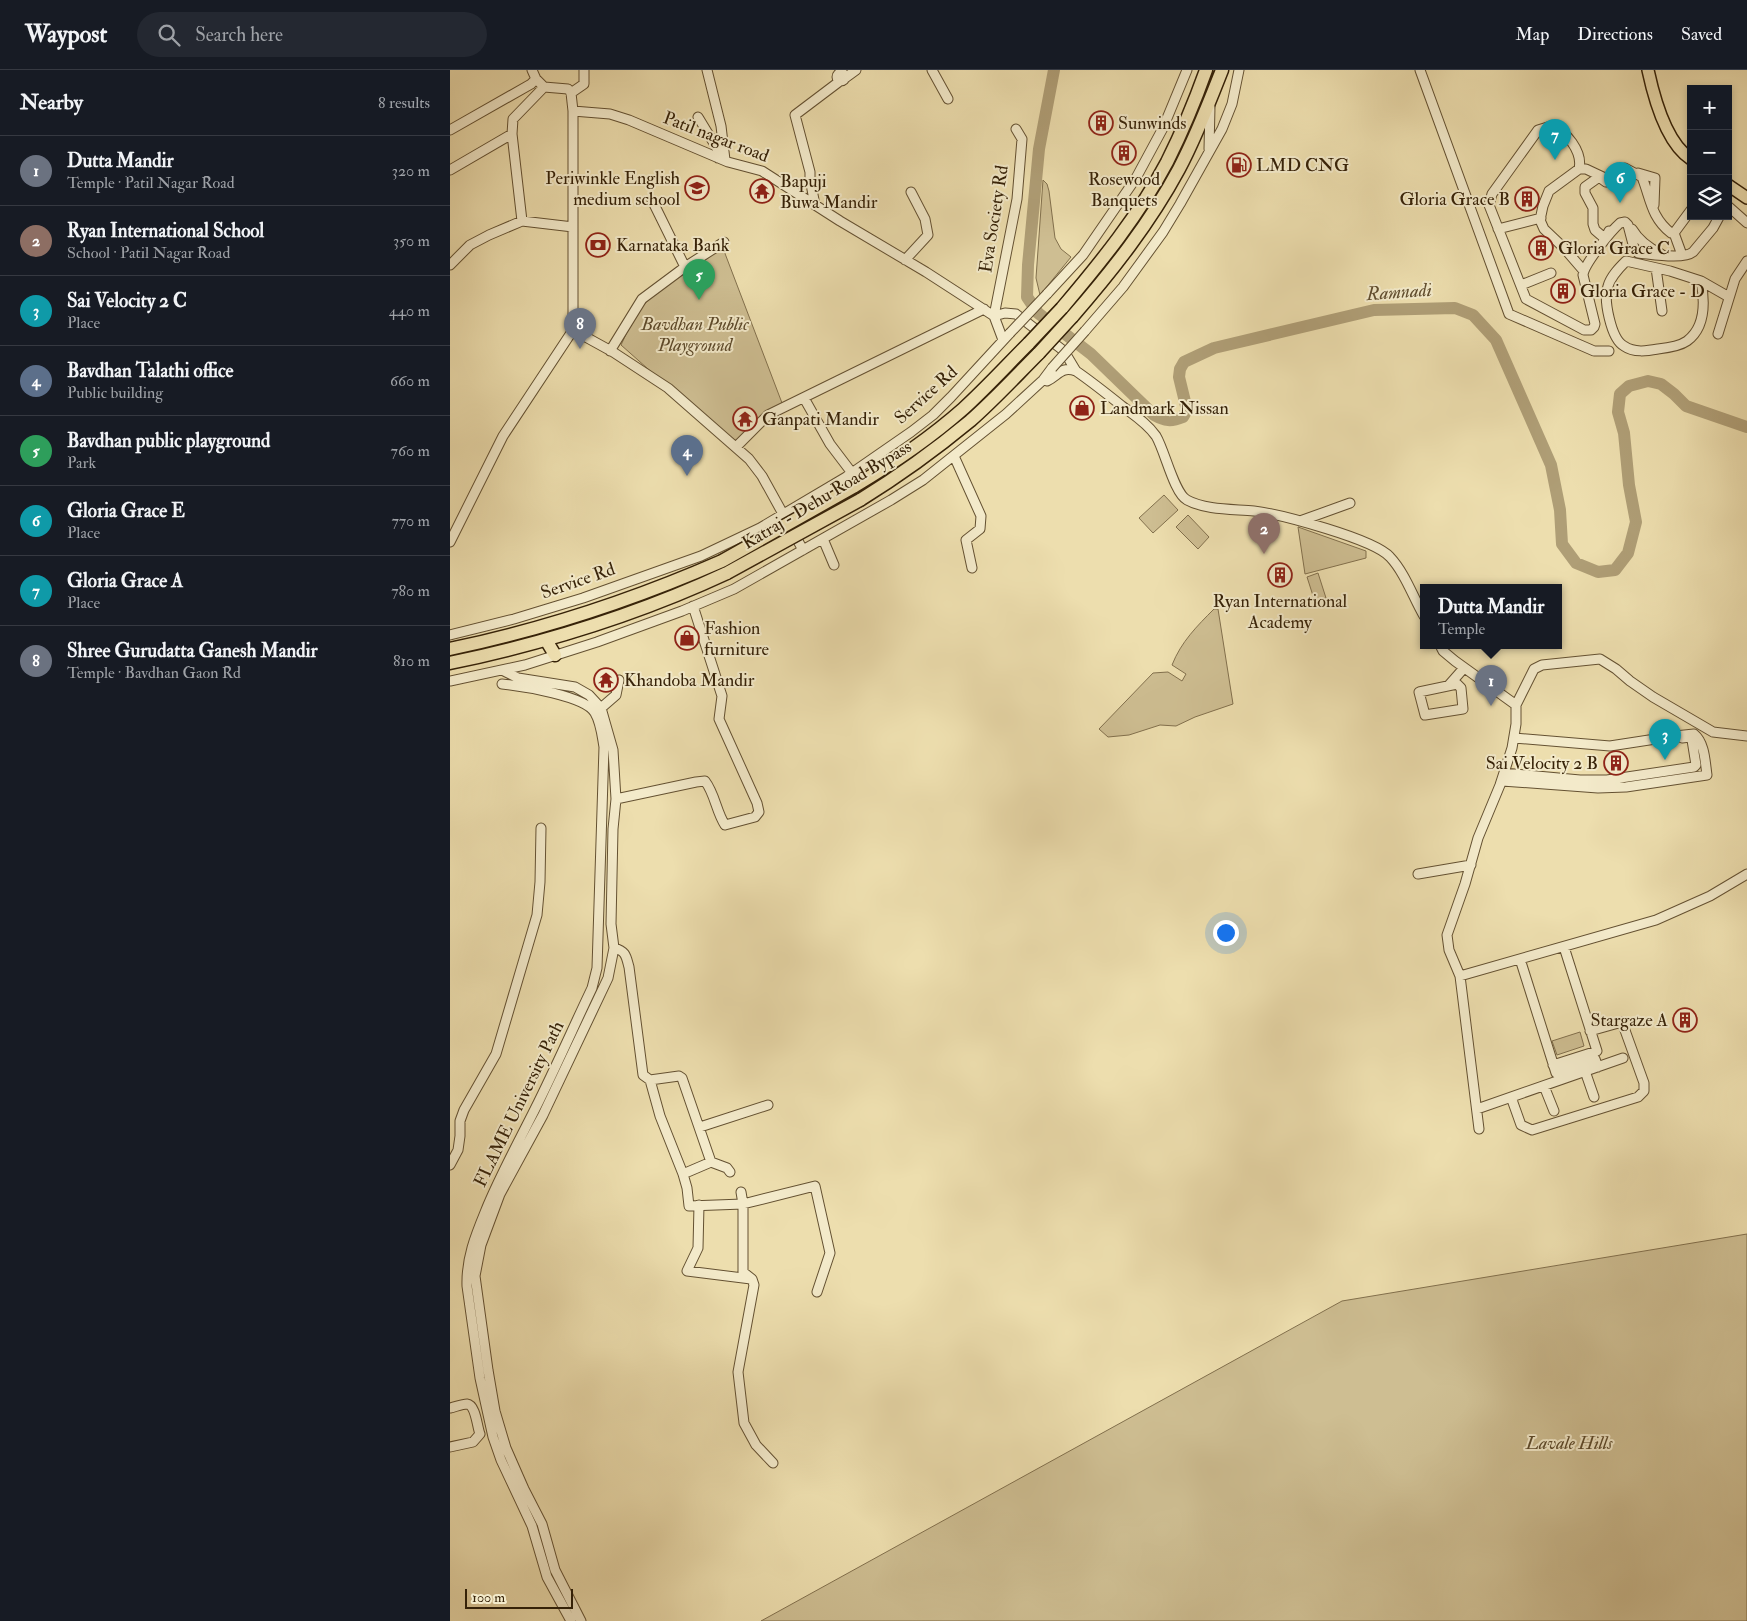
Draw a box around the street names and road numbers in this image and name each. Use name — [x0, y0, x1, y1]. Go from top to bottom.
street label: Patil nagar road — [660, 106, 772, 168]
street label: Eva Society Rd — [974, 163, 1014, 275]
street label: Service Rd — [890, 361, 962, 429]
street label: Katraj - Dehu Road Bypass — [738, 435, 916, 555]
street label: Service Rd — [538, 558, 618, 604]
street label: FLAME University Path — [469, 1017, 569, 1191]

